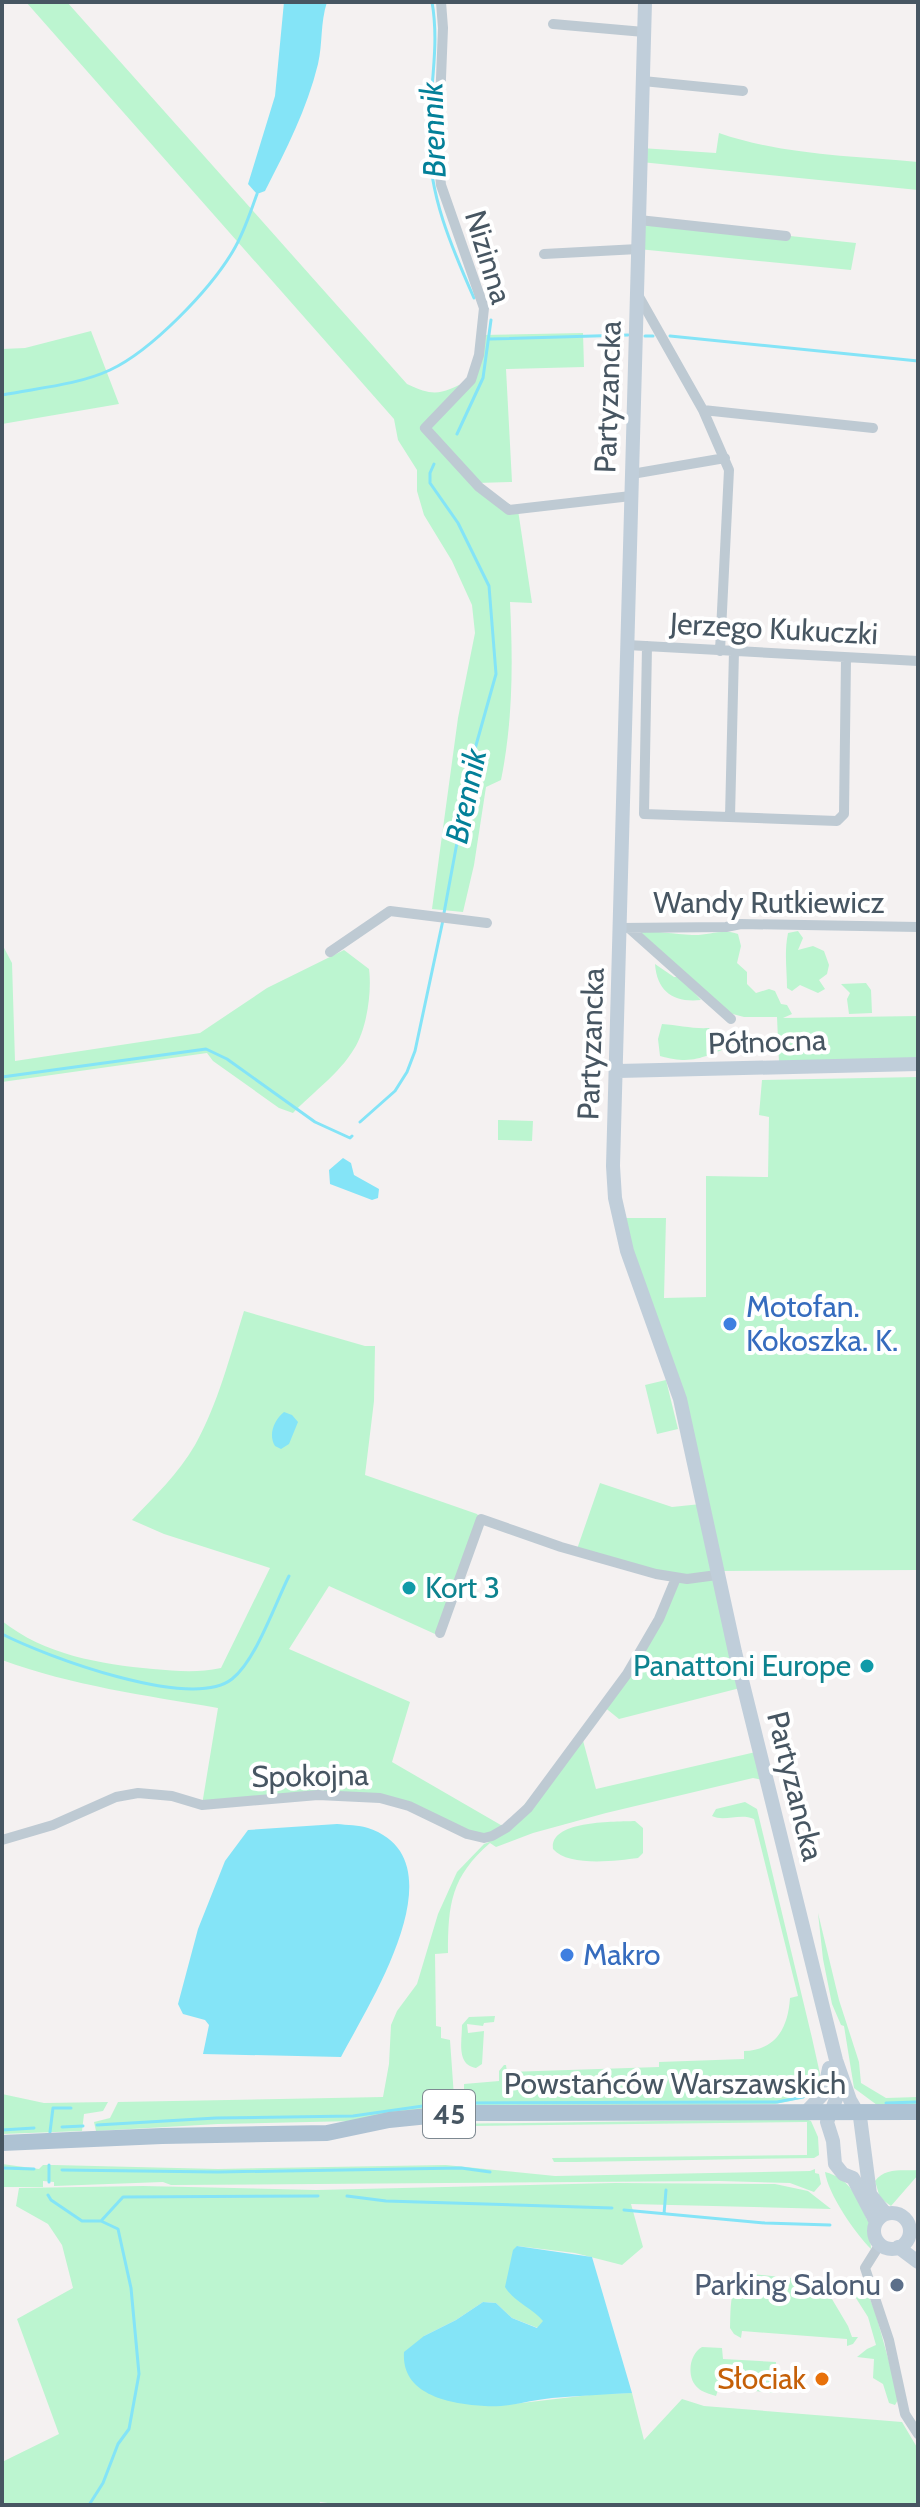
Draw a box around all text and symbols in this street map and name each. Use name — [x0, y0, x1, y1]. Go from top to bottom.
water label: Brennik — [411, 80, 454, 178]
street label: Nizinna — [457, 206, 520, 309]
street label: Partyzancka — [586, 320, 629, 474]
street label: Jerzego Kukuczki — [668, 605, 879, 652]
water label: Brennik — [436, 744, 495, 847]
street label: Wandy Rutkiewicz — [653, 884, 885, 921]
street label: Partyzancka — [569, 967, 612, 1121]
street label: Północna — [707, 1021, 827, 1062]
place label: Motofan. Kokoszka. K. — [746, 1288, 898, 1359]
marker: Motofan. Kokoszka. K. — [721, 1315, 739, 1333]
place label: Kort 3 — [425, 1569, 500, 1606]
marker: Kort 3 — [400, 1579, 418, 1597]
place label: Panattoni Europe — [633, 1647, 851, 1684]
marker: Panattoni Europe — [858, 1657, 876, 1675]
street label: Partyzancka — [759, 1707, 832, 1865]
street label: Spokojna — [251, 1756, 370, 1795]
place label: Makro — [583, 1936, 661, 1973]
marker: Makro — [558, 1946, 576, 1964]
street label: Powstańców Warszawskich — [504, 2065, 846, 2102]
road number: 45 — [423, 2090, 475, 2138]
place label: Parking Salonu — [694, 2266, 881, 2303]
marker: Parking Salonu — [888, 2276, 906, 2294]
place label: Słociak — [717, 2360, 807, 2397]
marker: Słociak — [813, 2370, 831, 2388]

